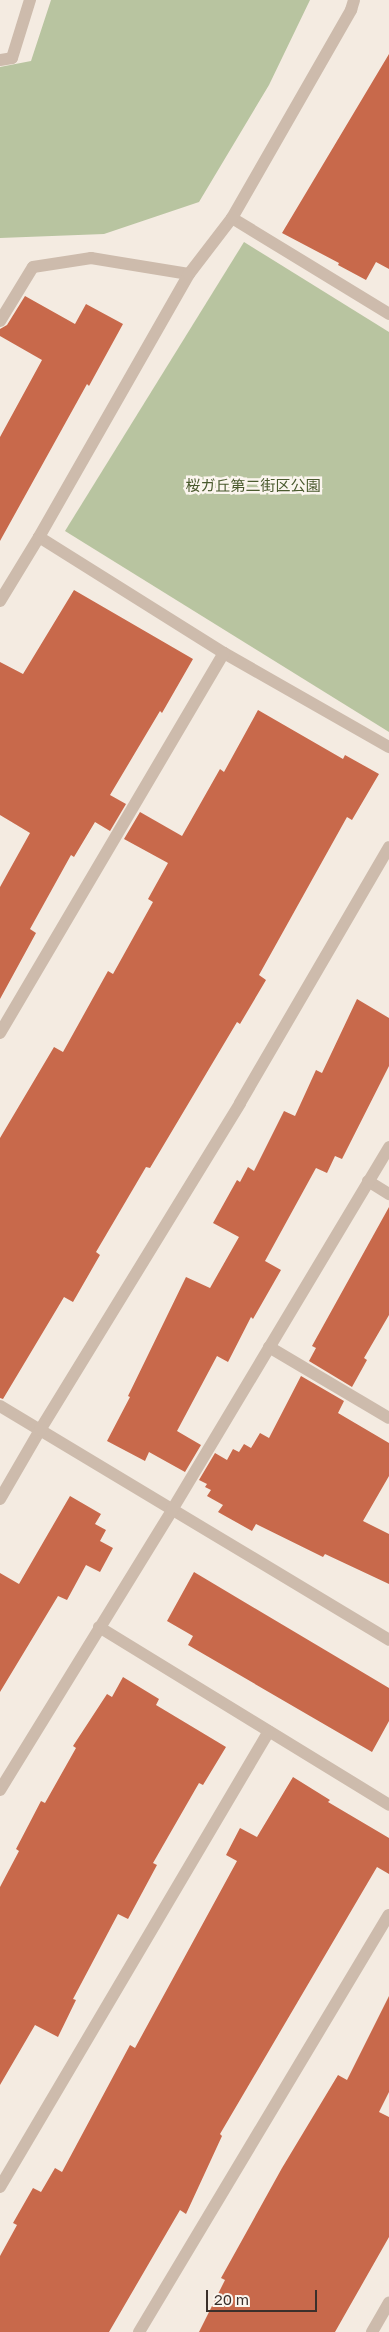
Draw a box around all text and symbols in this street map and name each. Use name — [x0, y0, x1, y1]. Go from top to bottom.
park label: 桜ガ丘第二街区公園 — [186, 477, 320, 495]
scale bar — [209, 2280, 320, 2312]
text: 20 m — [214, 2290, 249, 2308]

